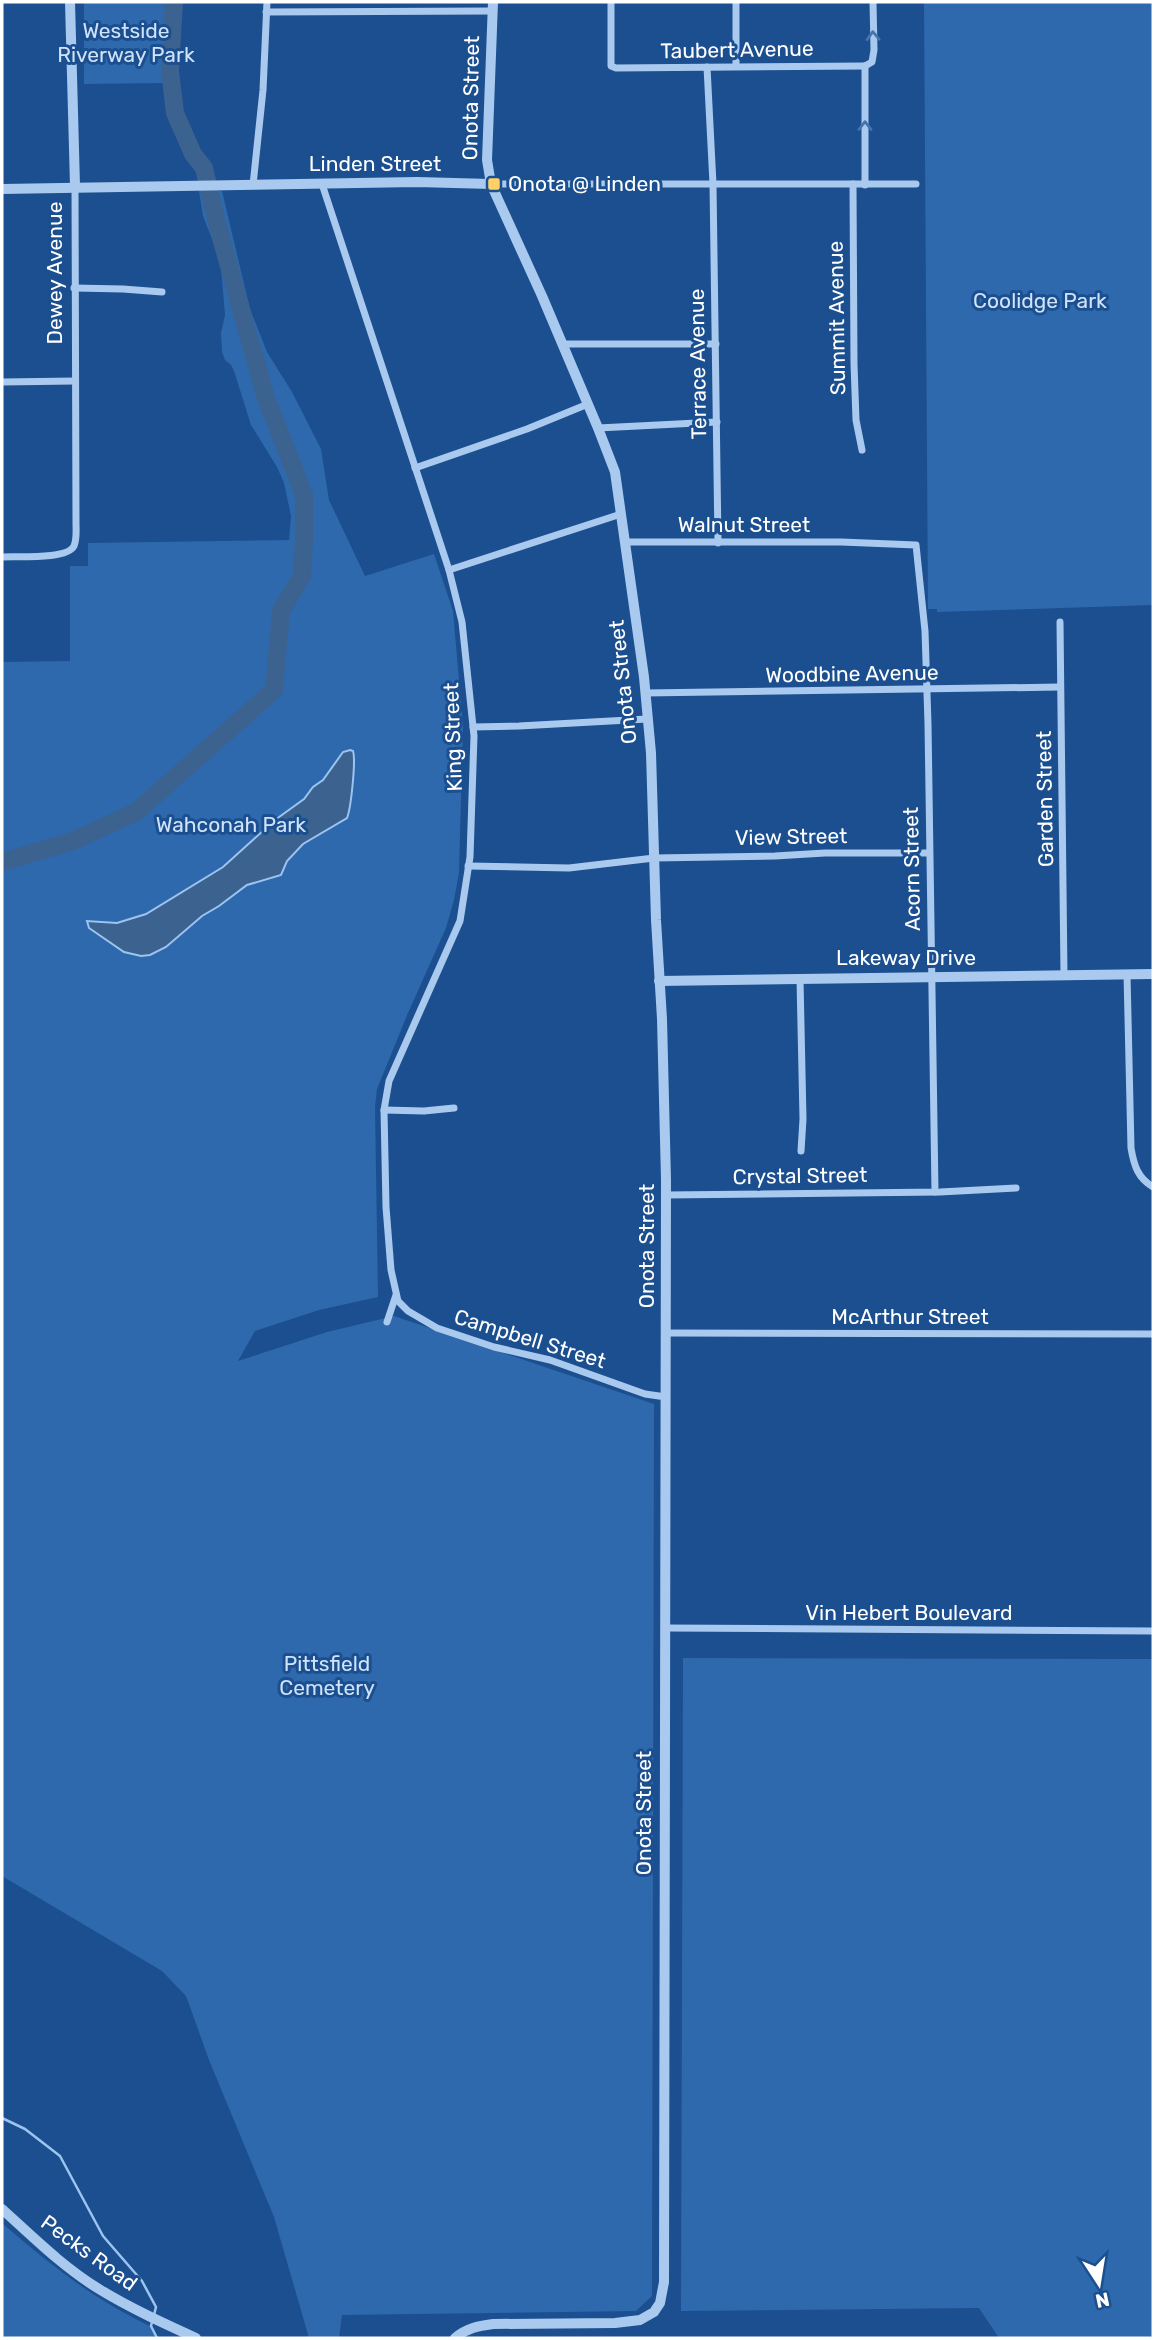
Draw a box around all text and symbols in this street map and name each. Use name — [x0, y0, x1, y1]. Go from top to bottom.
park label: Westside Riverway Park — [57, 18, 195, 67]
one-way arrow — [866, 30, 881, 41]
street label: Onota Street — [457, 36, 484, 160]
street label: Taubert Avenue — [660, 36, 814, 63]
one-way arrow — [857, 120, 873, 130]
street label: Linden Street — [309, 151, 441, 176]
place label: Onota @ Linden — [508, 171, 661, 196]
marker: Onota @ Linden — [486, 176, 502, 192]
street label: Dewey Avenue — [42, 201, 67, 345]
street label: Summit Avenue — [823, 241, 850, 395]
street label: Terrace Avenue — [684, 288, 711, 440]
park label: Coolidge Park — [973, 288, 1107, 313]
street label: Walnut Street — [678, 512, 810, 537]
street label: Onota Street — [604, 619, 641, 745]
street label: Woodbine Avenue — [765, 659, 939, 688]
street label: King Street — [438, 682, 467, 792]
street label: Garden Street — [1031, 731, 1058, 867]
street label: Acorn Street — [898, 807, 925, 931]
park label: Wahconah Park — [156, 812, 306, 837]
street label: View Street — [735, 823, 847, 850]
street label: Lakeway Drive — [836, 945, 976, 970]
street label: Crystal Street — [732, 1162, 868, 1189]
street label: Onota Street — [634, 1184, 659, 1308]
street label: Campbell Street — [451, 1304, 609, 1373]
street label: McArthur Street — [831, 1304, 989, 1329]
street label: Vin Hebert Boulevard — [805, 1600, 1013, 1625]
park label: Pittsfield Cemetery — [279, 1651, 375, 1700]
street label: Onota Street — [631, 1751, 656, 1875]
street label: Pecks Road — [36, 2209, 142, 2296]
north arrow — [1064, 2249, 1134, 2319]
text: N — [1093, 2287, 1112, 2313]

